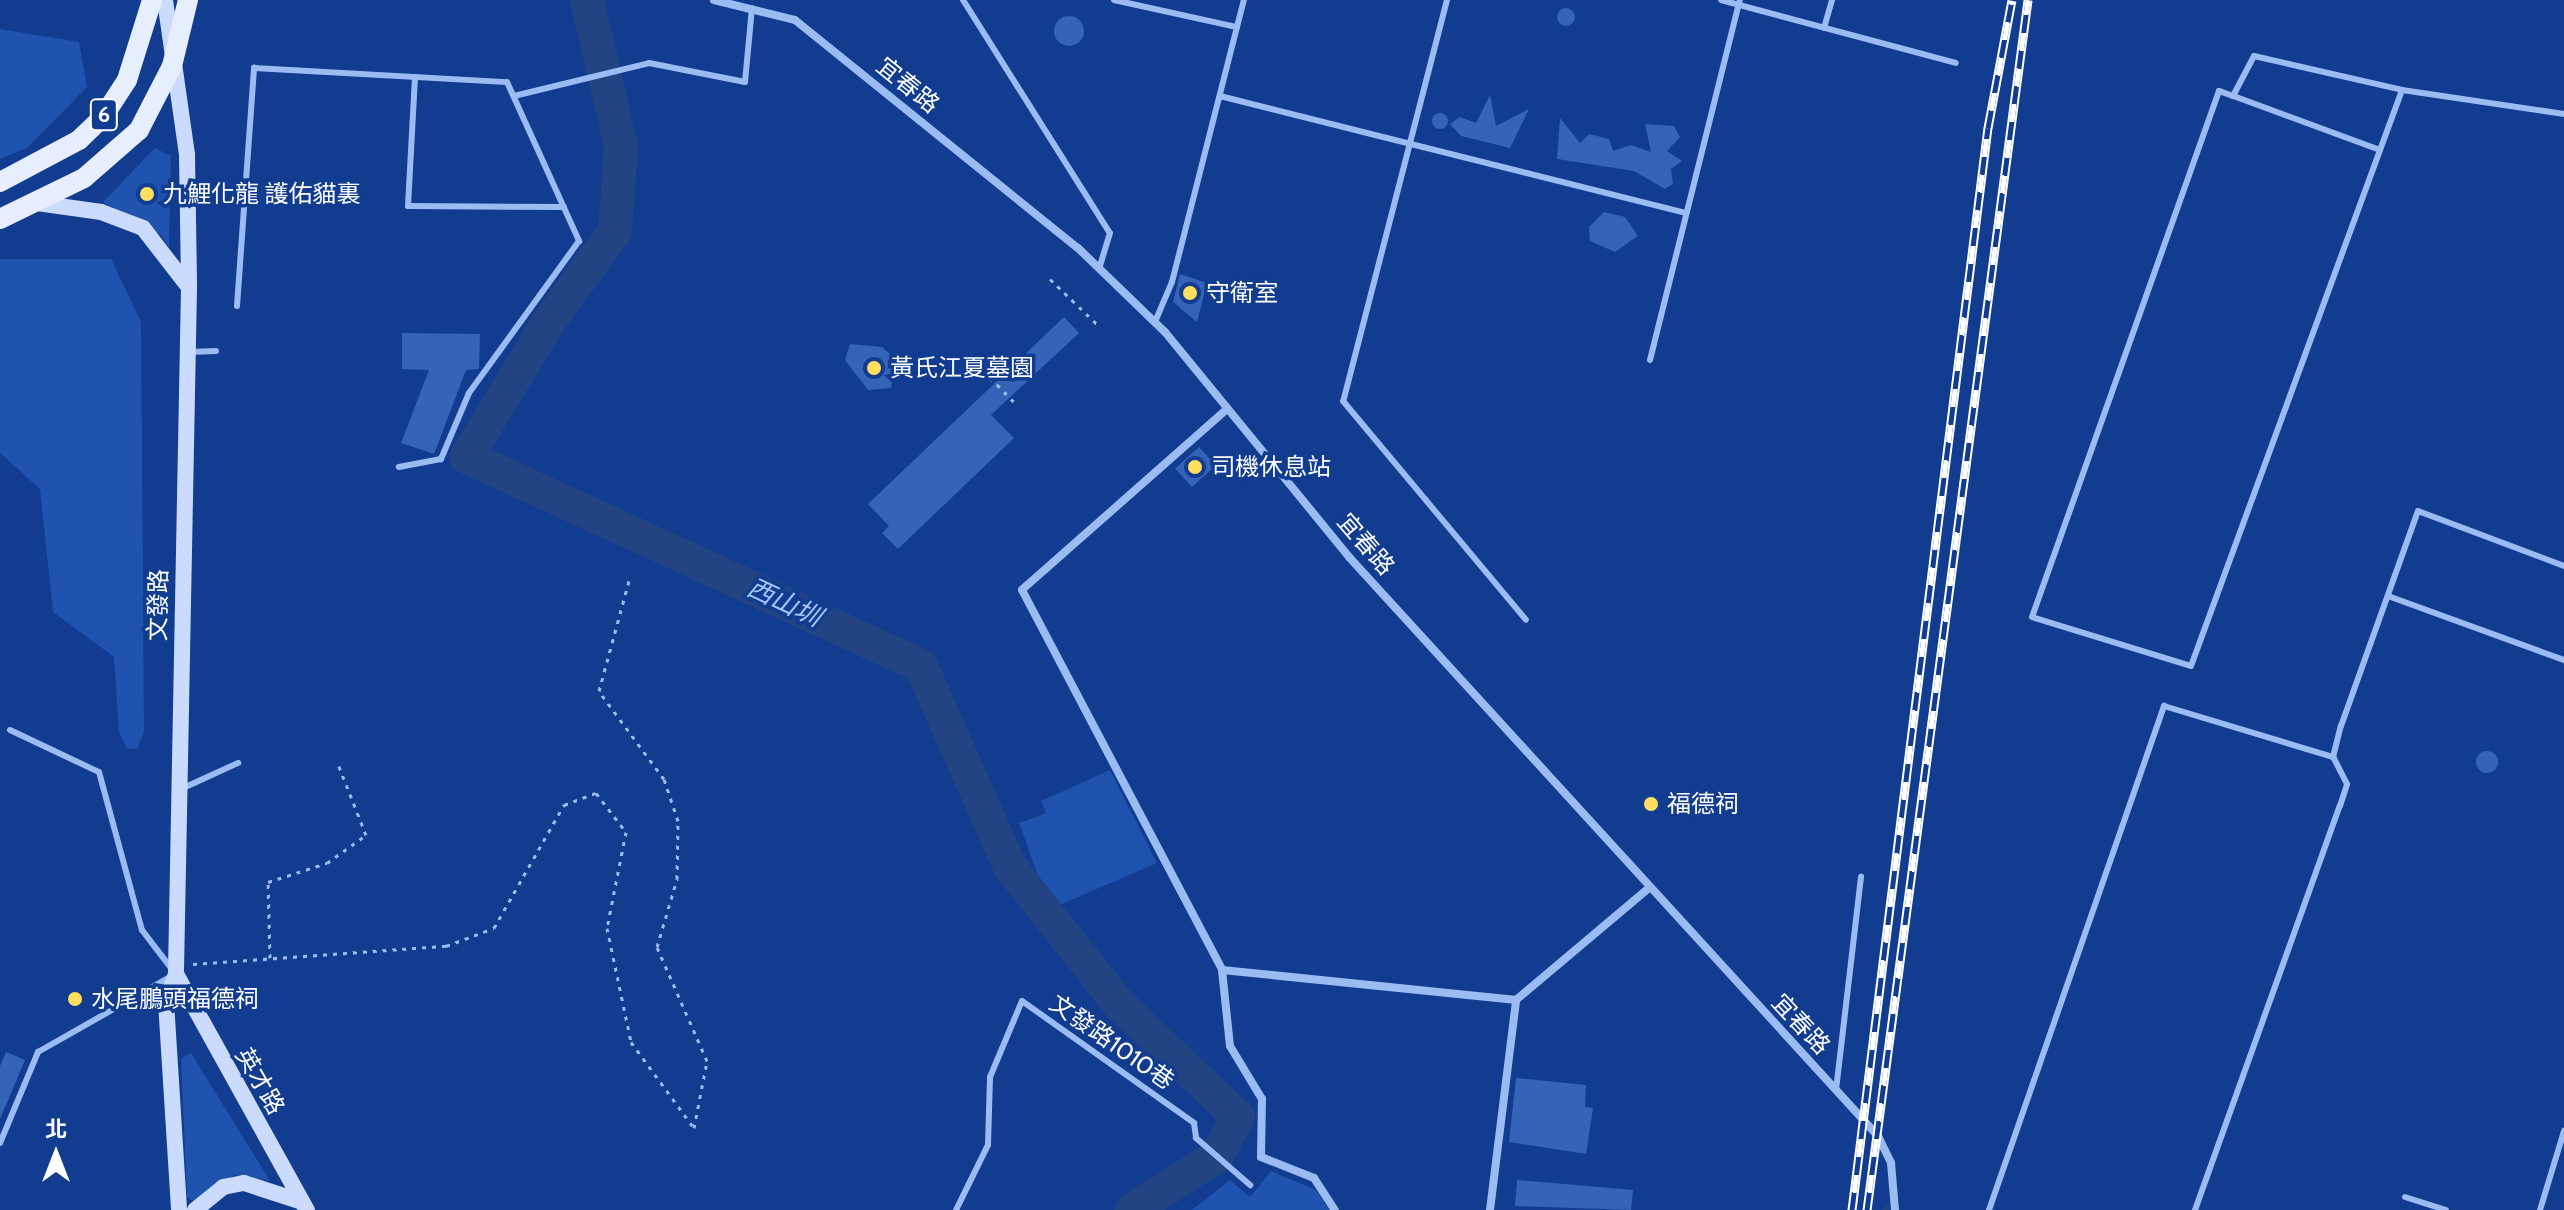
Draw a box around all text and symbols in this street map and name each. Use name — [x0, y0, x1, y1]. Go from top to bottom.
street label: 宜春路 — [871, 51, 945, 119]
road number: 6 — [88, 97, 120, 133]
place label: 九鯉化龍 護佑貓裏 — [163, 180, 360, 208]
marker: 九鯉化龍 護佑貓裏 — [138, 185, 156, 203]
place label: 守衛室 — [1206, 279, 1278, 307]
marker: 守衛室 — [1181, 284, 1199, 302]
place label: 黃氏江夏墓園 — [890, 354, 1034, 382]
marker: 黃氏江夏墓園 — [865, 359, 883, 377]
place label: 司機休息站 — [1211, 453, 1331, 481]
marker: 司機休息站 — [1186, 458, 1204, 476]
street label: 宜春路 — [1332, 507, 1400, 581]
street label: 文發路 — [143, 569, 173, 641]
water label: 西山圳 — [742, 572, 826, 634]
place label: 福德祠 — [1667, 790, 1739, 818]
marker: 福德祠 — [1642, 795, 1660, 813]
place label: 水尾鵬頭福德祠 — [91, 985, 259, 1013]
street label: 宜春路 — [1766, 988, 1836, 1060]
street label: 文發路1010巷 — [1044, 989, 1180, 1095]
marker: 水尾鵬頭福德祠 — [66, 990, 84, 1008]
street label: 英才路 — [230, 1043, 290, 1119]
north arrow — [16, 1114, 96, 1194]
text: 北 — [45, 1116, 67, 1143]

